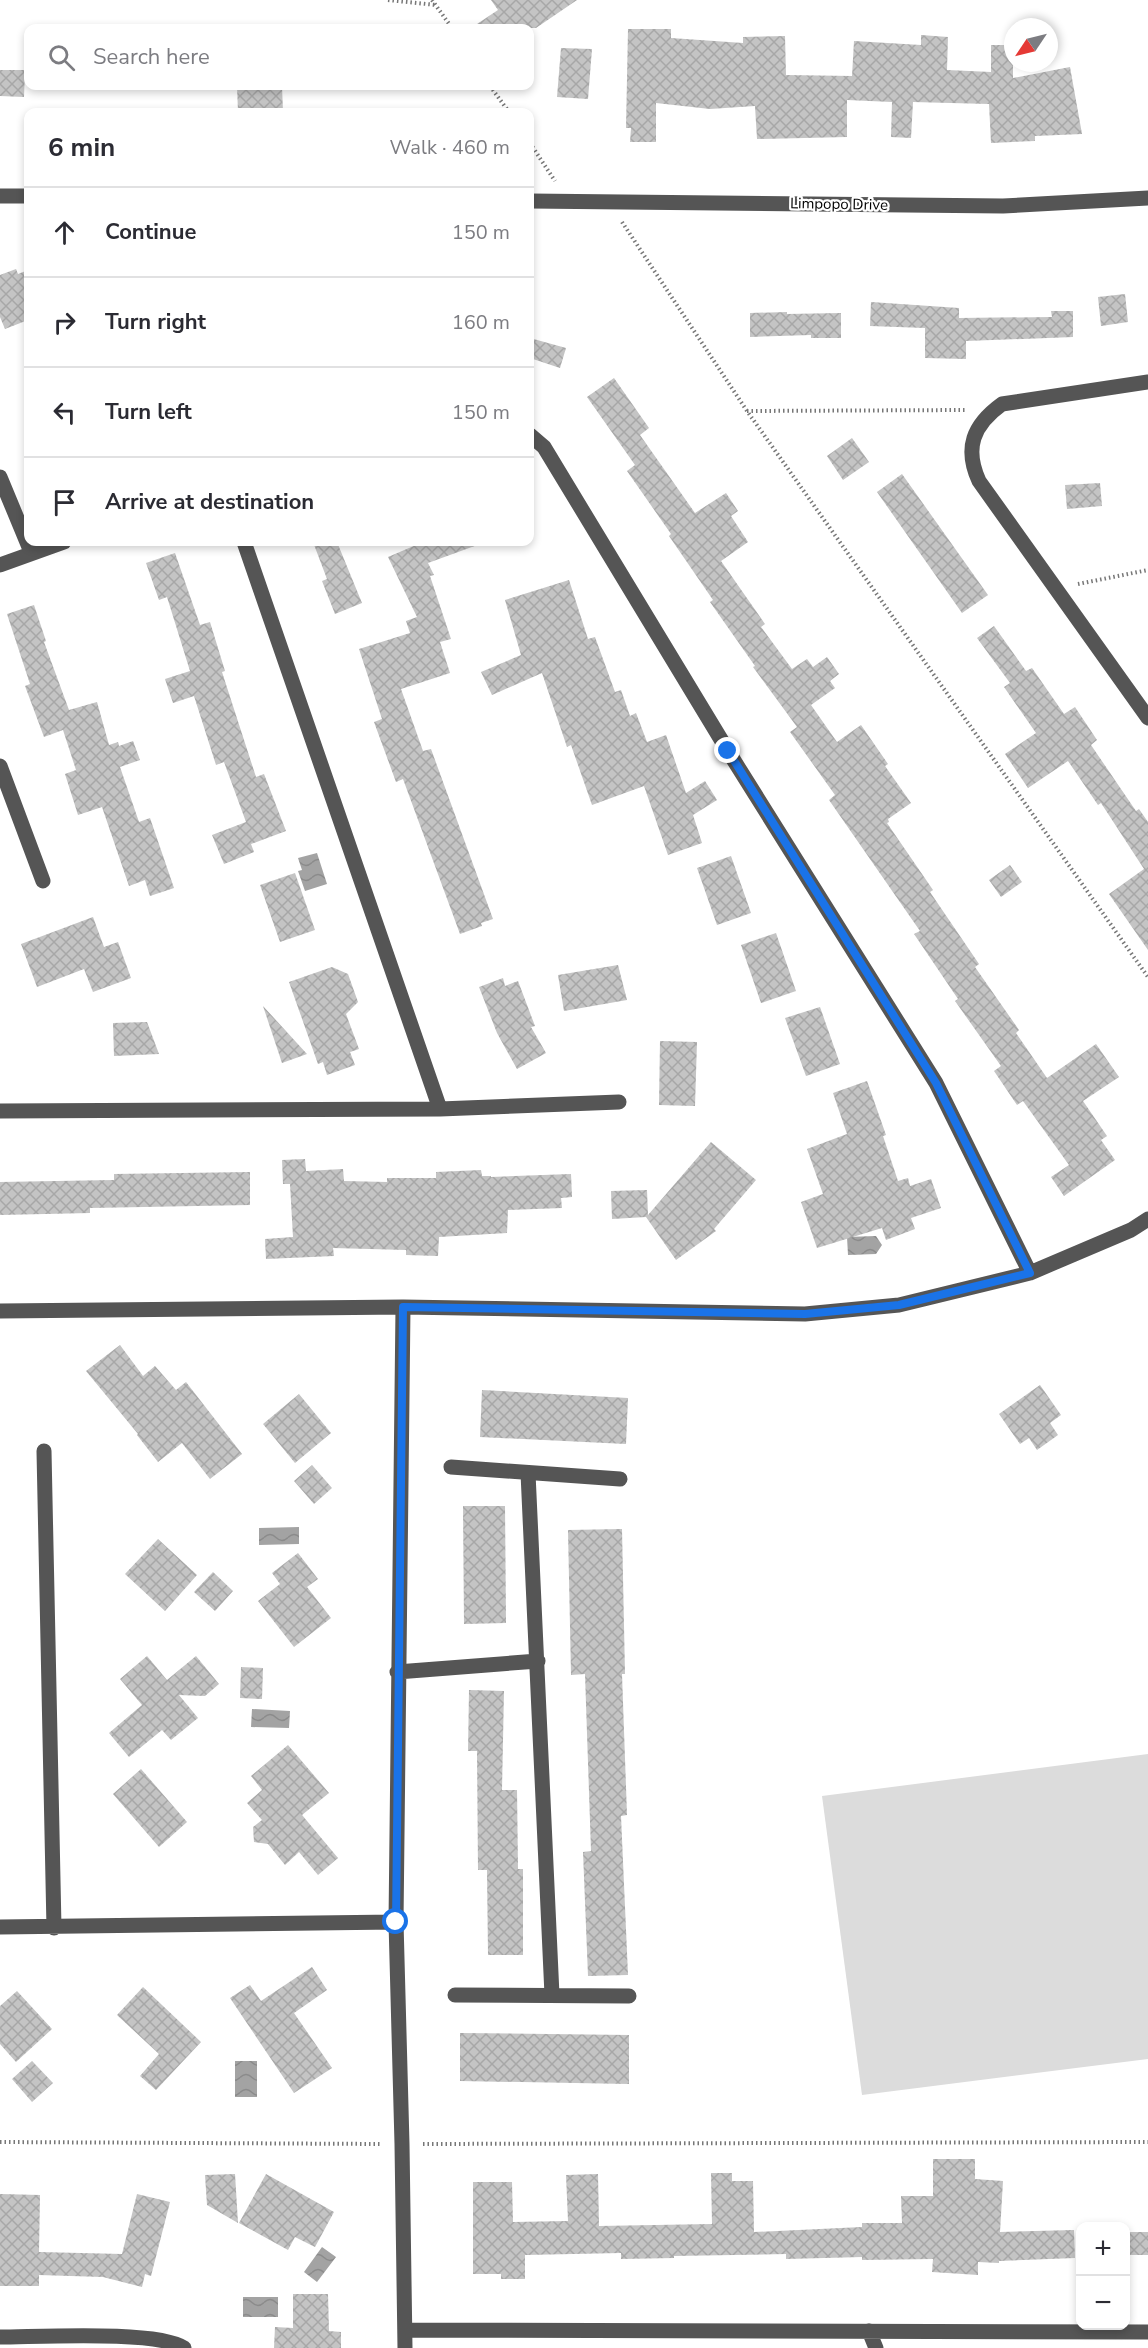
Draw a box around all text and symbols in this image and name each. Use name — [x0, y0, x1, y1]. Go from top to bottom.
north arrow — [1004, 18, 1058, 72]
search box — [24, 24, 534, 90]
icon: search — [45, 41, 78, 74]
text: Search here — [93, 42, 210, 72]
text: 6 min — [48, 130, 115, 165]
text: Walk · 460 m — [390, 134, 510, 161]
street label: Limpopo Drive — [790, 193, 888, 215]
icon: ahead — [48, 216, 81, 249]
text: Continue — [105, 217, 196, 247]
text: 150 m — [452, 219, 510, 246]
icon: right — [48, 306, 81, 339]
text: Turn right — [105, 307, 206, 337]
text: 160 m — [452, 309, 510, 336]
icon: left — [48, 396, 81, 429]
text: Turn left — [105, 397, 192, 427]
text: 150 m — [452, 399, 510, 426]
icon: arrive — [48, 486, 81, 519]
text: Arrive at destination — [105, 487, 314, 517]
route end — [714, 737, 740, 763]
route start — [382, 1908, 408, 1934]
map controls — [1076, 2222, 1130, 2330]
button: + — [1076, 2222, 1130, 2276]
button: − — [1076, 2276, 1130, 2330]

